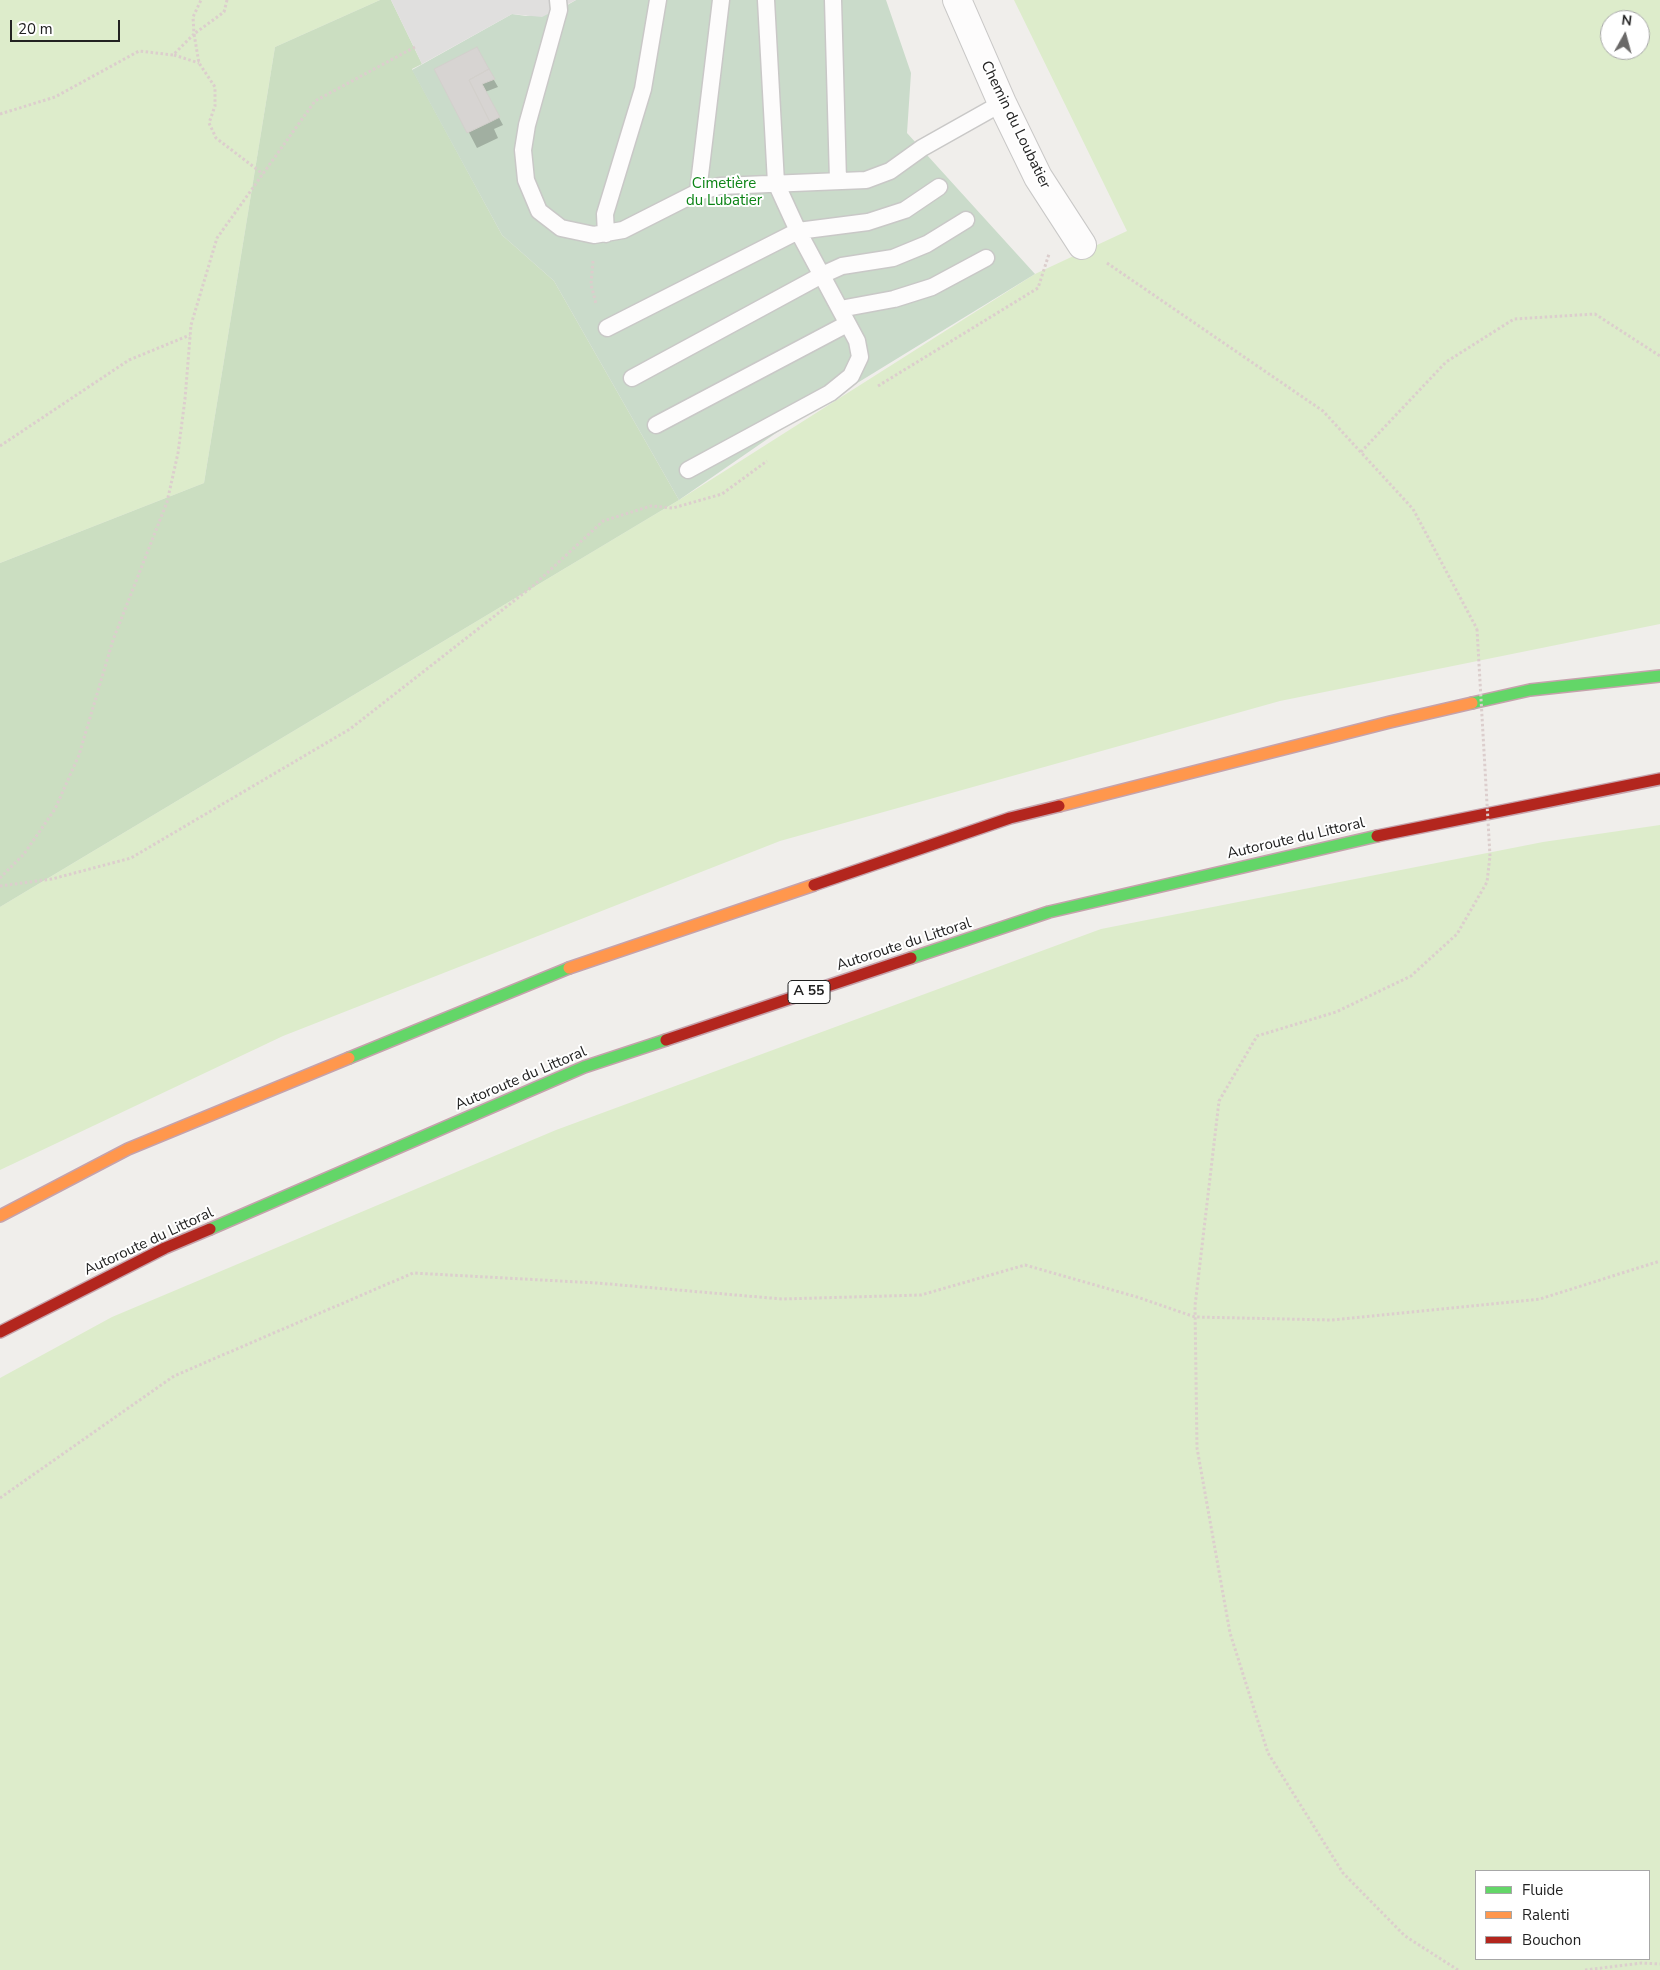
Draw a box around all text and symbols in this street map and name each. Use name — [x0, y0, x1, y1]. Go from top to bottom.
scale bar — [12, 10, 122, 42]
north arrow — [1600, 10, 1650, 60]
text: N — [1620, 11, 1633, 31]
text: 20 m — [18, 19, 53, 39]
street label: Chemin du Loubatier — [976, 58, 1054, 192]
park label: Cimetière du Lubatier — [686, 175, 762, 210]
street label: Autoroute du Littoral — [1225, 814, 1367, 864]
street label: Autoroute du Littoral — [834, 915, 974, 975]
road number: A 55 — [788, 980, 830, 1004]
street label: Autoroute du Littoral — [453, 1043, 589, 1115]
street label: Autoroute du Littoral — [81, 1204, 217, 1280]
legend — [1475, 1870, 1650, 1960]
text: Fluide — [1522, 1880, 1563, 1900]
text: Ralenti — [1522, 1905, 1570, 1925]
text: Bouchon — [1522, 1930, 1581, 1950]

